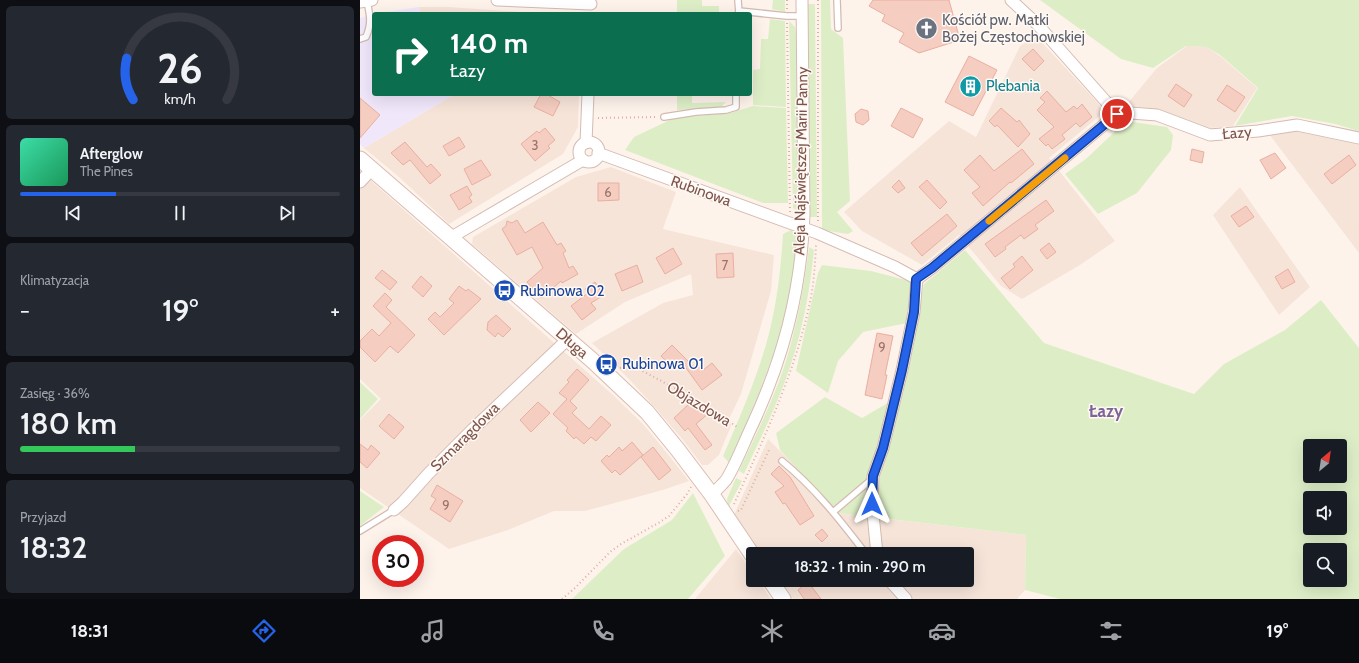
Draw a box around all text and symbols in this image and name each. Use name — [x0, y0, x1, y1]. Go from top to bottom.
place label: Kościół pw. Matki Bożej Częstochowskiej — [942, 11, 1085, 46]
church icon: Kościół pw. Matki Bożej Częstochowskiej — [914, 16, 940, 42]
text: 140 m — [450, 26, 528, 60]
icon: right — [384, 28, 436, 80]
text: 26 — [157, 43, 203, 93]
text: Łazy — [450, 60, 485, 82]
street label: Aleja Najświętszej Marii Panny — [790, 66, 812, 255]
building icon: Plebania — [958, 73, 984, 99]
place label: Plebania — [986, 77, 1041, 95]
text: km/h — [164, 90, 196, 108]
pin — [1100, 97, 1134, 131]
icon: arrive — [1106, 103, 1128, 125]
street label: Łazy — [1222, 123, 1253, 143]
house number: 3 — [531, 137, 539, 153]
text: Afterglow — [80, 145, 143, 163]
text: The Pines — [80, 163, 133, 179]
street label: Rubinowa — [668, 172, 734, 210]
house number: 6 — [604, 184, 612, 200]
icon: previous — [62, 202, 84, 224]
icon: pause — [169, 202, 191, 224]
icon: next — [276, 202, 298, 224]
house number: 7 — [722, 257, 729, 273]
text: Klimatyzacja — [20, 272, 89, 288]
bus stop icon: Rubinowa 02 — [492, 278, 518, 304]
place label: Rubinowa 02 — [520, 282, 605, 300]
text: 19° — [162, 292, 198, 329]
text: − — [20, 297, 30, 324]
text: + — [330, 297, 340, 324]
street label: Długa — [552, 324, 592, 362]
house number: 9 — [878, 339, 886, 355]
bus stop icon: Rubinowa 01 — [594, 351, 620, 377]
place label: Rubinowa 01 — [622, 355, 704, 373]
street label: Objazdowa — [664, 378, 735, 431]
text: Zasięg · 36% — [20, 385, 90, 401]
street label: Szmaragdowa — [427, 398, 504, 475]
district label: Łazy — [1089, 401, 1124, 421]
text: 180 km — [20, 405, 117, 442]
north arrow — [1303, 439, 1347, 483]
map controls — [1303, 439, 1347, 587]
position arrow — [851, 483, 893, 525]
button: sound — [1303, 491, 1347, 535]
house number: 9 — [442, 497, 450, 513]
text: Przyjazd — [20, 509, 66, 525]
text: 18:32 — [20, 529, 87, 566]
speed limit sign: 30 — [372, 535, 424, 587]
button: search — [1303, 543, 1347, 587]
text: 18:32 · 1 min · 290 m — [794, 558, 926, 576]
icon: directions — [250, 617, 278, 645]
icon: music — [419, 617, 447, 645]
icon: phone — [589, 617, 617, 645]
icon: climate — [758, 617, 786, 645]
icon: car — [928, 617, 956, 645]
icon: filters — [1097, 617, 1125, 645]
text: 18:31 — [71, 620, 109, 642]
text: 19° — [1266, 620, 1288, 642]

